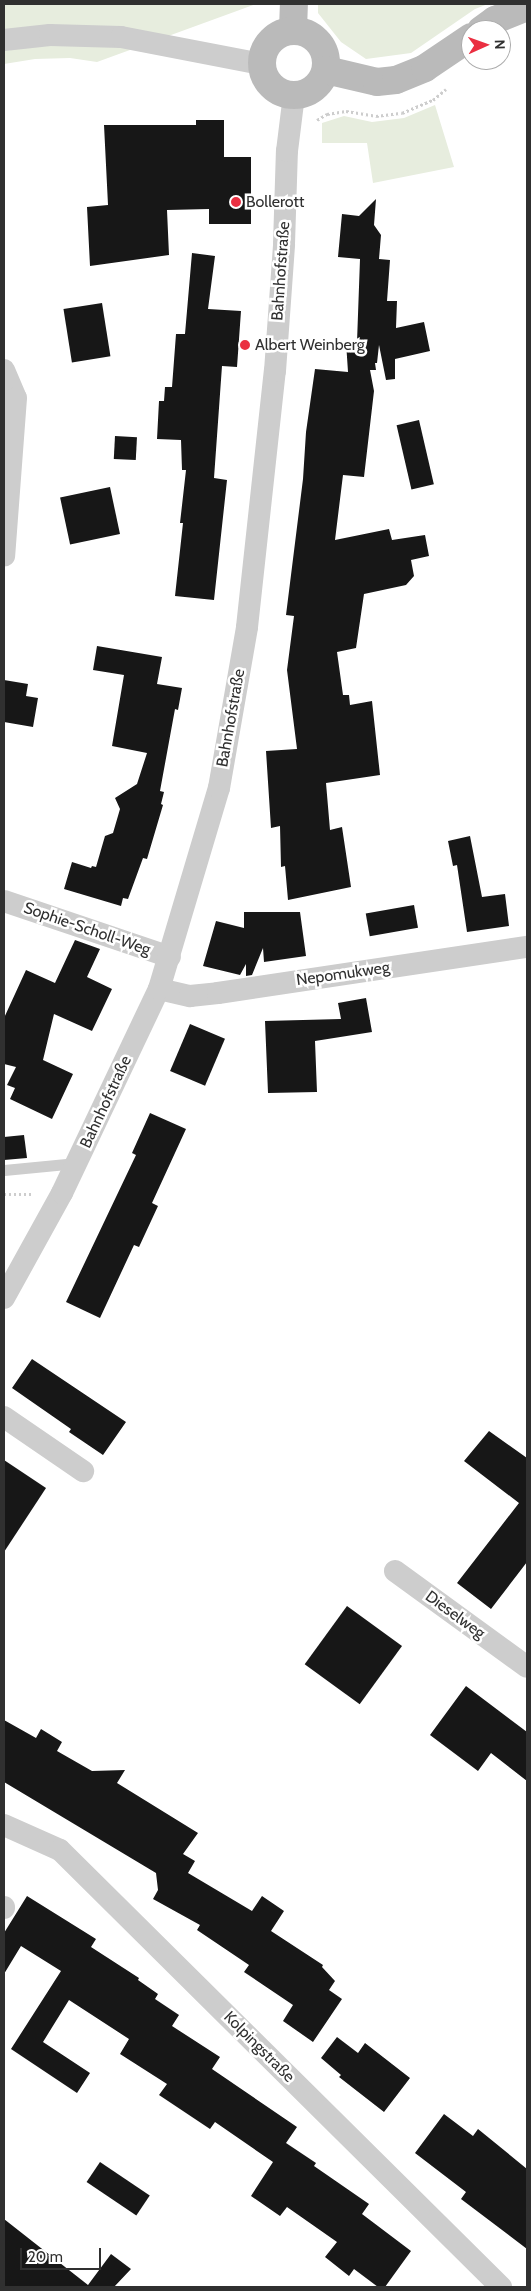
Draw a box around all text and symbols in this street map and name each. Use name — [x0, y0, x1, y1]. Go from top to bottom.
north arrow — [461, 20, 511, 70]
text: N — [491, 39, 509, 50]
place label: Bollerott — [246, 192, 304, 212]
marker: Bollerott — [230, 196, 242, 208]
street label: Bahnhofstraße — [268, 221, 294, 321]
place label: Albert Weinberg — [255, 335, 365, 355]
marker: Albert Weinberg — [239, 339, 251, 351]
street label: Bahnhofstraße — [213, 667, 249, 769]
street label: Sophie-Scholl-Weg — [21, 898, 153, 960]
street label: Nepomukweg — [295, 958, 391, 990]
street label: Bahnhofstraße — [76, 1053, 136, 1151]
street label: Dieselweg — [421, 1587, 489, 1643]
street label: Kolpingstraße — [220, 2008, 298, 2086]
scale bar — [22, 2238, 104, 2270]
text: 20 m — [28, 2248, 63, 2266]

